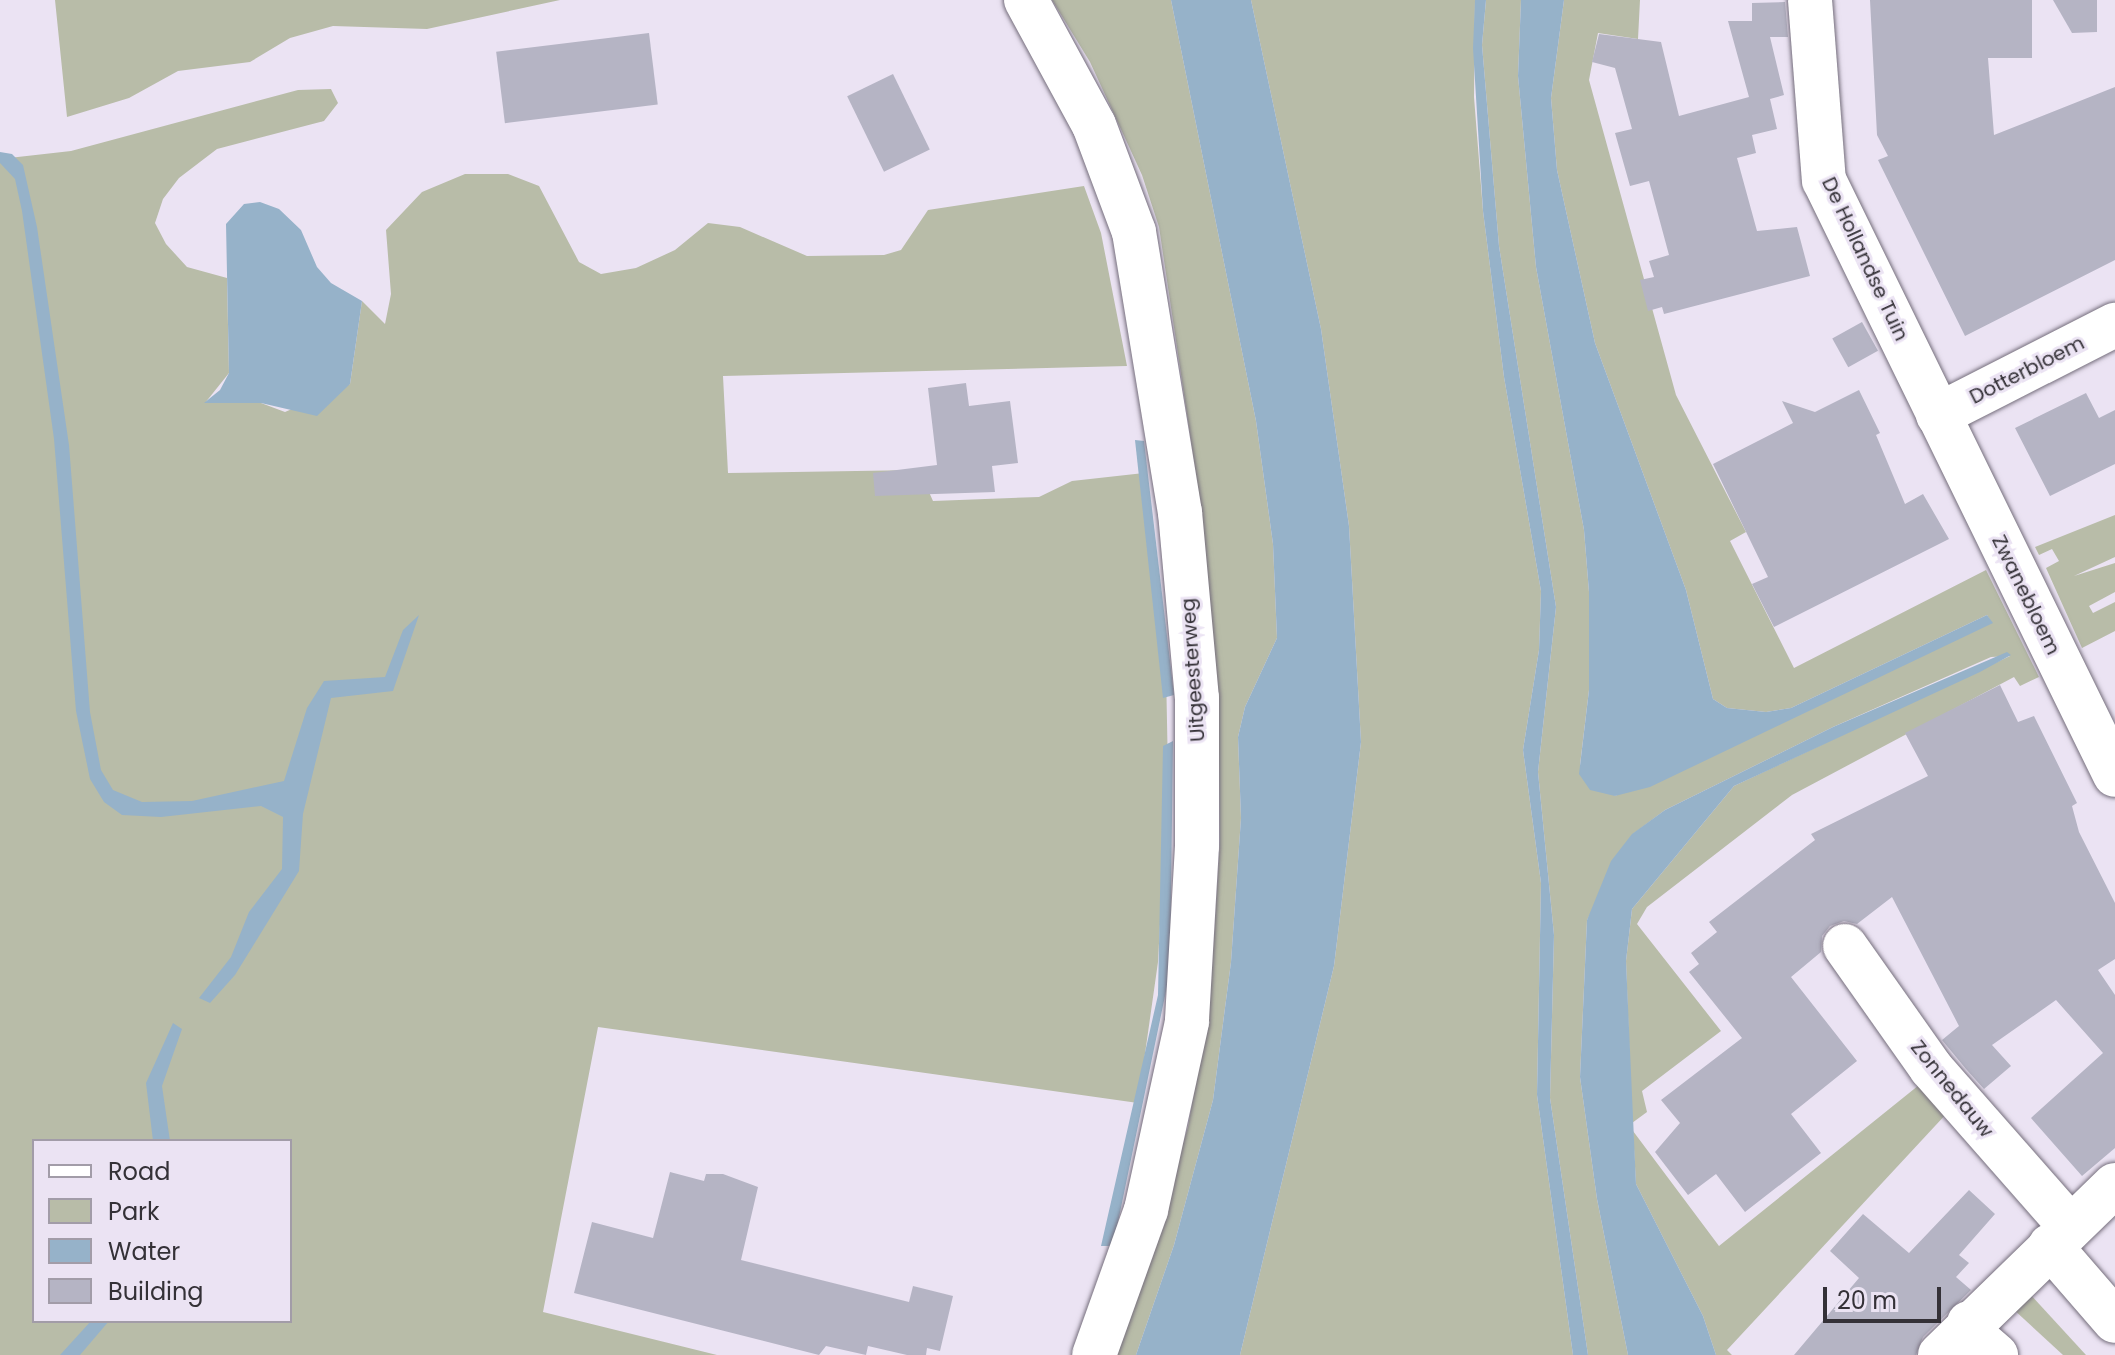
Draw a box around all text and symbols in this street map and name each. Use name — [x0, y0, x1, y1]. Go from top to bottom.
street label: De Hollandse Tuin — [1817, 173, 1913, 345]
street label: Dotterbloem — [1966, 331, 2088, 409]
street label: Zwanebloem — [1987, 531, 2065, 659]
street label: Uitgeesterweg — [1176, 597, 1210, 743]
street label: Zonnedauw — [1906, 1036, 1998, 1142]
legend — [32, 1139, 292, 1323]
text: Road — [108, 1155, 170, 1188]
text: Park — [108, 1195, 159, 1228]
text: Water — [108, 1235, 180, 1268]
scale bar — [1827, 1271, 1945, 1321]
text: Building — [108, 1275, 204, 1308]
text: 20 m — [1837, 1284, 1897, 1317]

